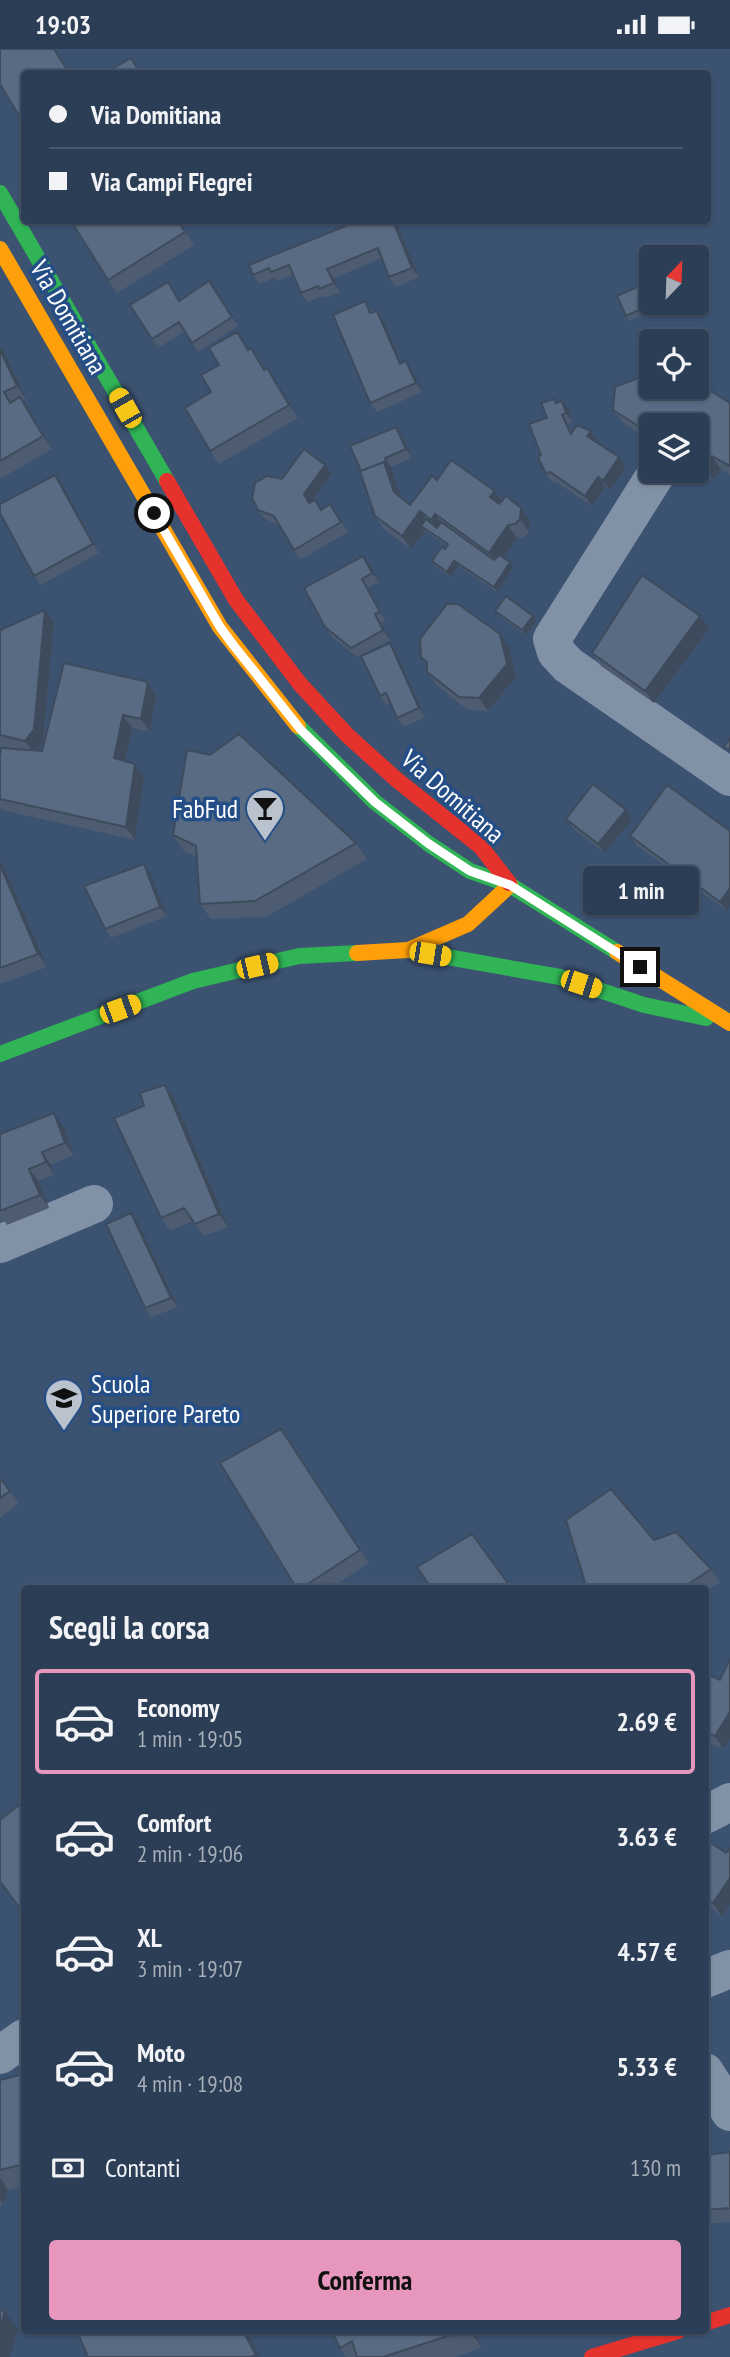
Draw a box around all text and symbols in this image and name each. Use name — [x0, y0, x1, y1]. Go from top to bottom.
text: 19:03 — [35, 8, 91, 41]
text: Via Domitiana — [91, 98, 221, 131]
text: Via Campi Flegrei — [91, 165, 253, 198]
north arrow — [639, 245, 709, 315]
map controls — [639, 245, 709, 483]
street label: Via Domitiana — [23, 253, 115, 380]
button: locate — [639, 329, 709, 399]
car — [106, 385, 145, 431]
button: layers — [639, 413, 709, 483]
route start — [138, 497, 170, 529]
street label: Via Domitiana — [394, 742, 511, 850]
bar icon: FabFud — [244, 787, 286, 842]
place label: FabFud — [172, 792, 238, 825]
callout: 1 min — [582, 865, 698, 915]
text: 1 min — [618, 876, 664, 905]
car — [408, 940, 453, 968]
car — [235, 951, 280, 981]
route end — [624, 951, 656, 983]
car — [558, 968, 605, 1000]
car — [97, 992, 144, 1026]
place label: Scuola Superiore Pareto — [91, 1367, 240, 1430]
school or university icon: Scuola Superiore Pareto — [43, 1377, 85, 1432]
text: Scegli la corsa — [49, 1606, 210, 1648]
icon: car — [53, 1690, 116, 1753]
text: Economy — [137, 1691, 219, 1724]
text: 2.69 € — [616, 1705, 677, 1738]
text: 1 min · 19:05 — [137, 1724, 243, 1753]
icon: car — [53, 1805, 116, 1868]
text: Comfort — [137, 1806, 211, 1839]
text: 3.63 € — [616, 1820, 677, 1853]
text: 2 min · 19:06 — [137, 1839, 243, 1868]
icon: car — [53, 1920, 116, 1983]
text: XL — [137, 1921, 162, 1954]
text: 4.57 € — [618, 1935, 677, 1968]
text: 3 min · 19:07 — [137, 1954, 243, 1983]
icon: car — [53, 2035, 116, 2098]
text: Moto — [137, 2036, 185, 2069]
text: 5.33 € — [616, 2050, 677, 2083]
text: 4 min · 19:08 — [137, 2069, 243, 2098]
icon: cash — [49, 2149, 87, 2187]
text: Contanti — [105, 2151, 181, 2184]
text: 130 m — [630, 2153, 681, 2182]
button: Conferma — [49, 2240, 681, 2320]

